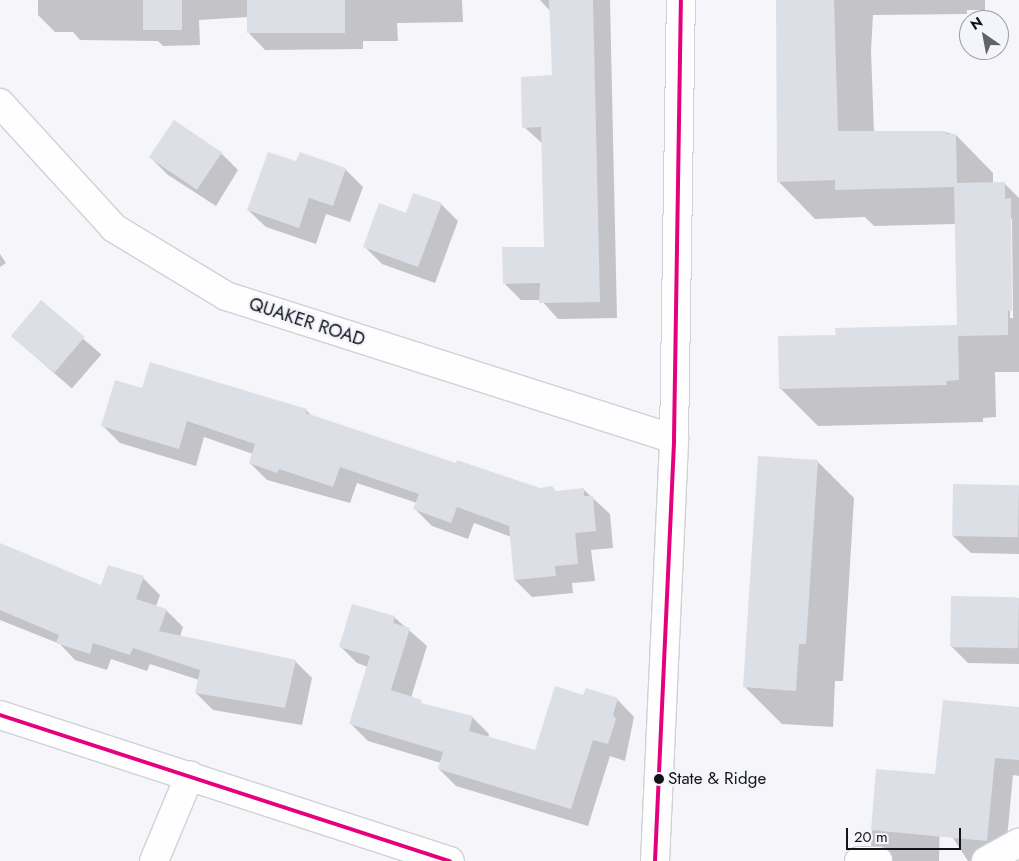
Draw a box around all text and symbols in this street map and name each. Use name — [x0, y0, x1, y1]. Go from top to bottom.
north arrow — [959, 10, 1009, 60]
text: N — [966, 12, 986, 35]
street label: QUAKER ROAD — [246, 293, 368, 351]
place label: State & Ridge — [668, 769, 766, 789]
marker: State & Ridge — [654, 774, 664, 784]
scale bar — [849, 818, 964, 850]
text: 20 m — [854, 826, 888, 848]

